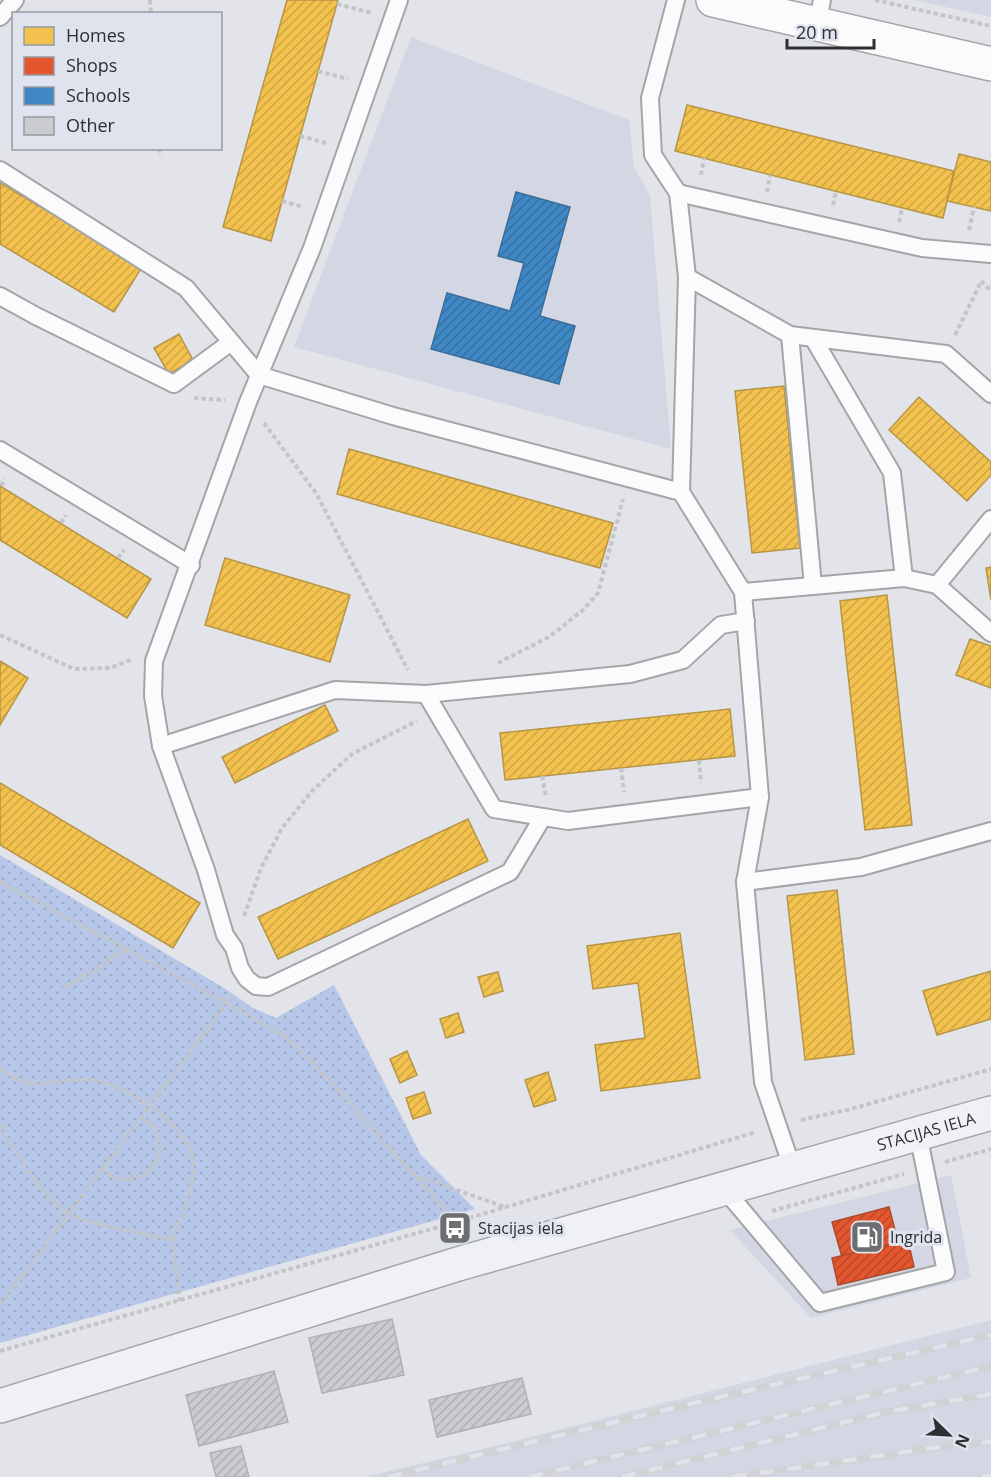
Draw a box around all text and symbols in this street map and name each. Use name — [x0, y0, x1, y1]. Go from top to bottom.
legend — [12, 12, 222, 150]
scale bar — [787, 12, 874, 50]
text: 20 m — [796, 20, 838, 44]
text: Homes — [66, 23, 125, 47]
text: Shops — [66, 53, 117, 77]
text: Schools — [66, 83, 130, 107]
text: Other — [66, 113, 116, 137]
street label: STACIJAS IELA — [874, 1107, 979, 1156]
bus stop icon: Stacijas iela — [437, 1210, 473, 1246]
place label: Stacijas iela — [478, 1217, 564, 1239]
fuel station icon: Ingrida — [849, 1219, 885, 1255]
place label: Ingrida — [890, 1226, 942, 1248]
north arrow — [919, 1405, 979, 1465]
text: N — [950, 1431, 975, 1452]

